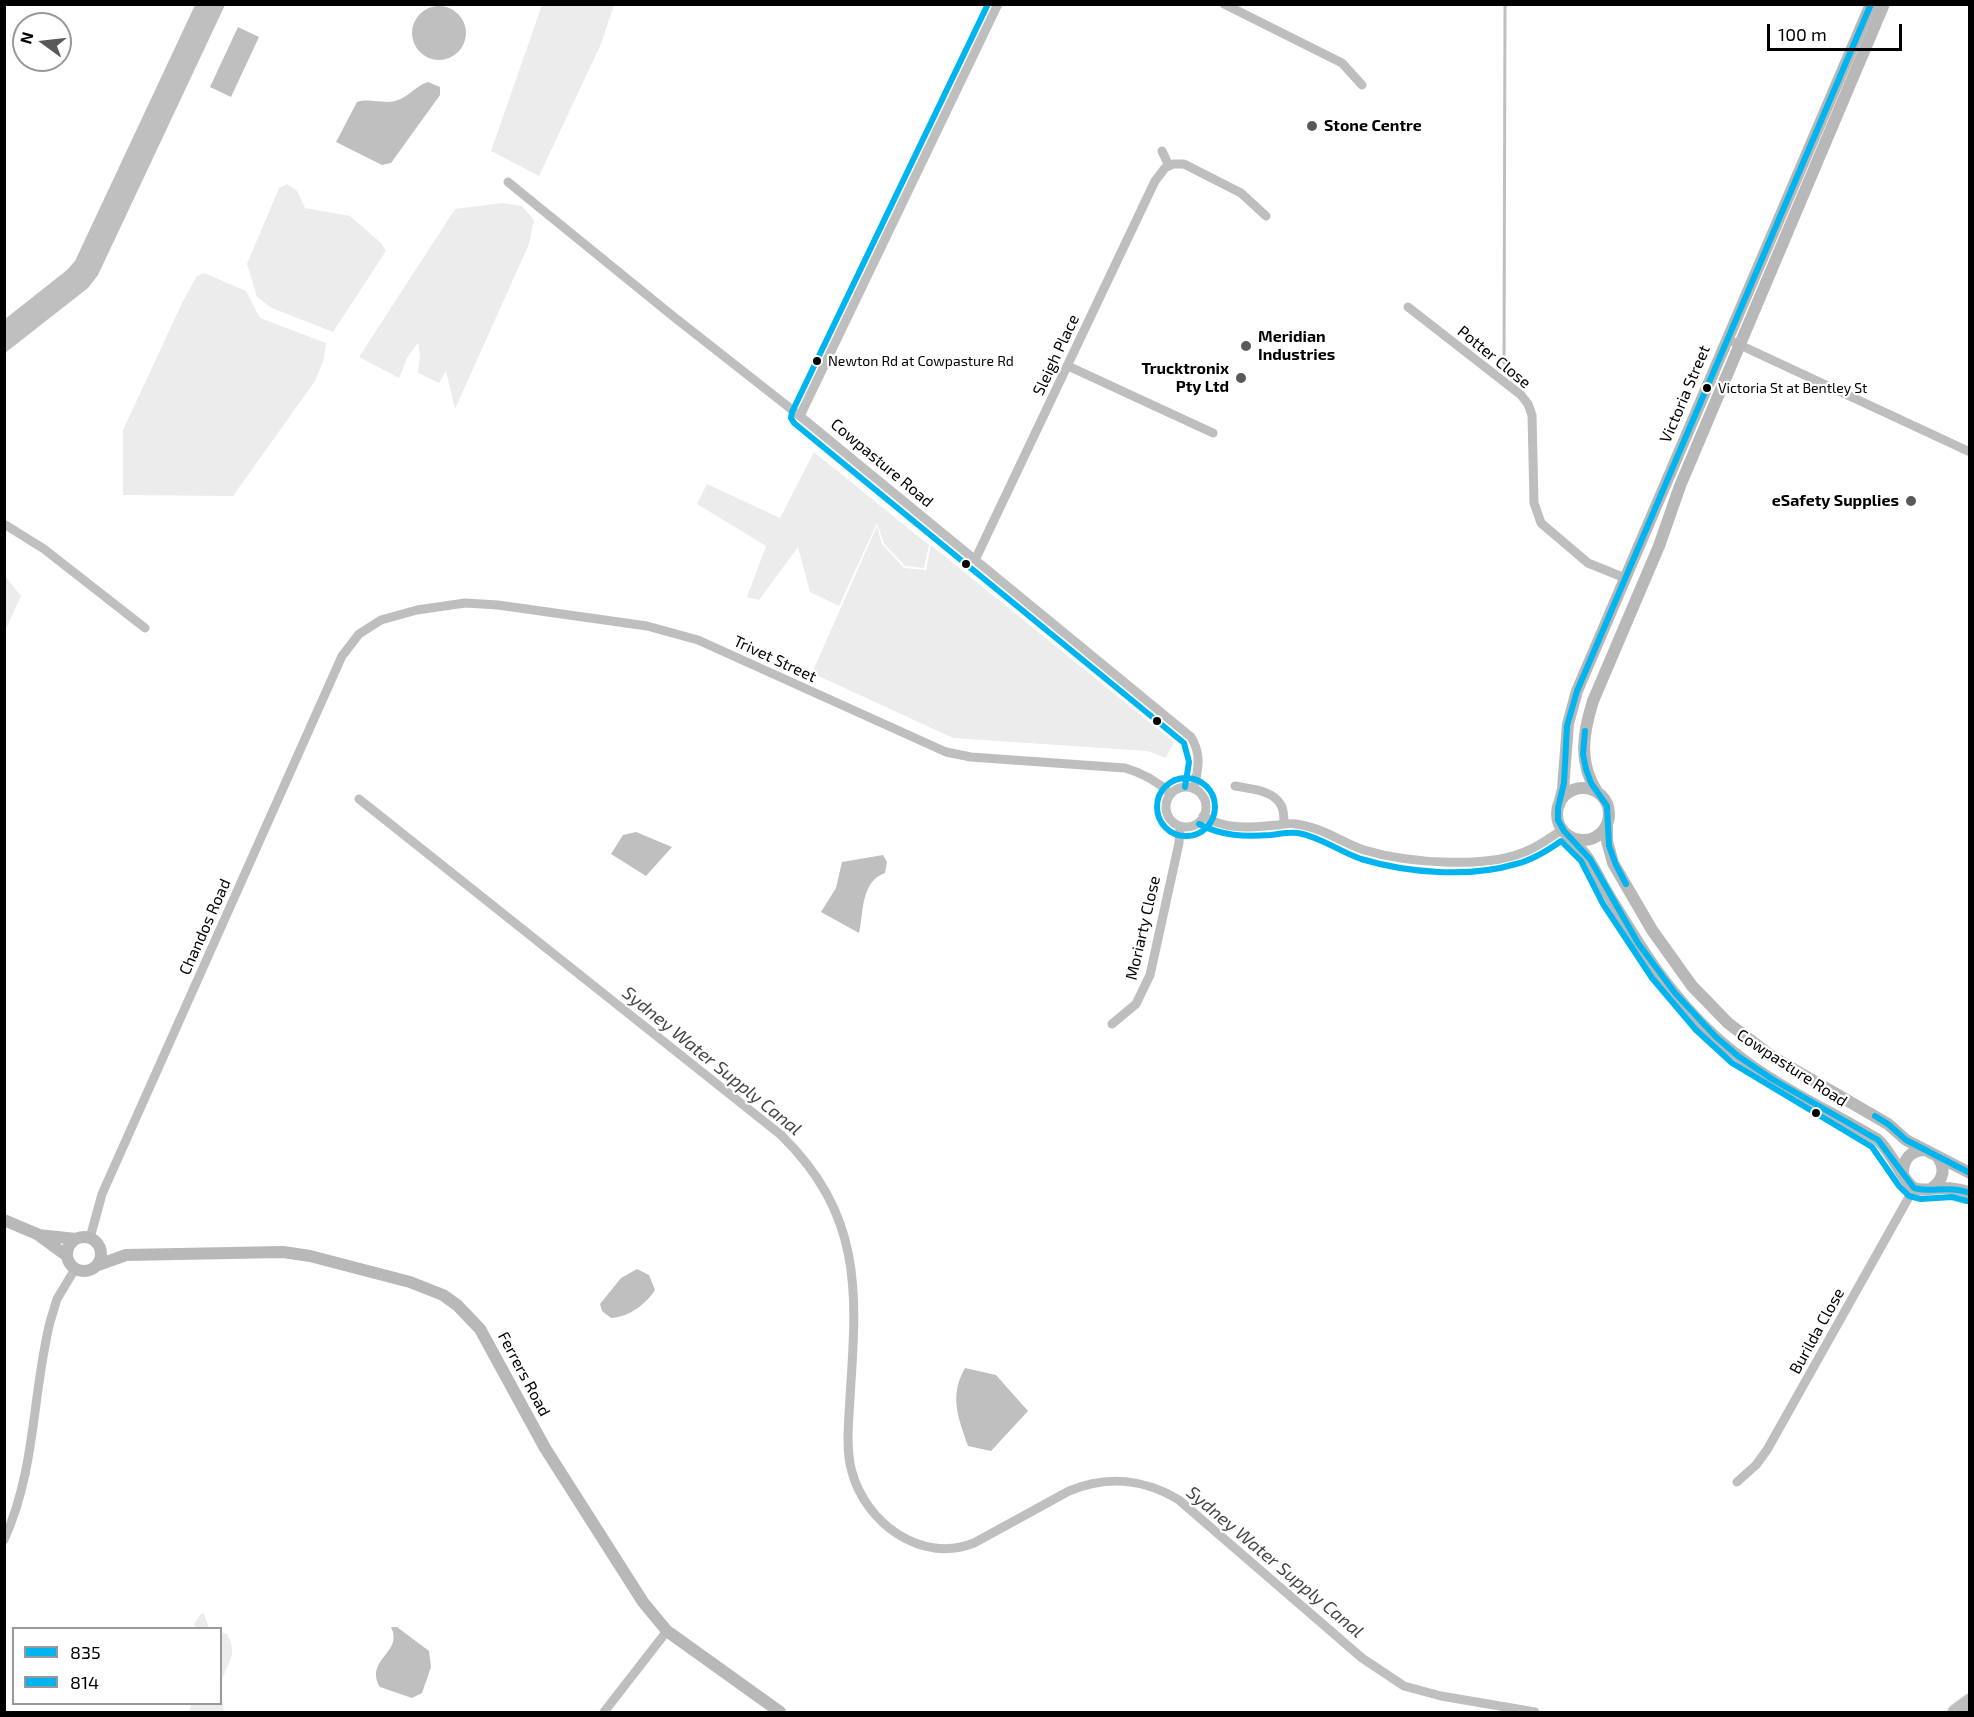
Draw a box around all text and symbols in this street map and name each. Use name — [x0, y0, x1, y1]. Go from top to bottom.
north arrow — [12, 12, 72, 72]
scale bar — [1770, 12, 1905, 50]
text: 100 m — [1778, 23, 1827, 45]
text: N — [15, 30, 37, 46]
place label: Stone Centre — [1324, 116, 1422, 136]
marker: Stone Centre — [1305, 119, 1319, 133]
street label: Sleigh Place — [1029, 311, 1083, 399]
street label: Potter Close — [1453, 322, 1535, 392]
place label: Meridian Industries — [1258, 327, 1335, 365]
marker: Meridian Industries — [1239, 339, 1253, 353]
street label: Victoria Street — [1656, 342, 1714, 446]
place label: Newton Rd at Cowpasture Rd — [828, 353, 1014, 369]
marker: Newton Rd at Cowpasture Rd — [811, 355, 823, 367]
place label: Trucktronix Pty Ltd — [1141, 359, 1229, 397]
marker: Trucktronix Pty Ltd — [1234, 371, 1248, 385]
place label: Victoria St at Bentley St — [1718, 380, 1867, 396]
marker: Victoria St at Bentley St — [1701, 382, 1713, 394]
street label: Cowpasture Road — [827, 415, 937, 511]
place label: eSafety Supplies — [1772, 491, 1899, 511]
marker: eSafety Supplies — [1904, 494, 1918, 508]
unlabelled marker — [960, 558, 972, 570]
street label: Trivet Street — [730, 631, 820, 687]
unlabelled marker — [1151, 715, 1163, 727]
street label: Moriarty Close — [1122, 874, 1164, 982]
street label: Chandos Road — [175, 876, 235, 978]
water label: Sydney Water Supply Canal — [618, 982, 806, 1140]
street label: Cowpasture Road — [1733, 1025, 1851, 1111]
unlabelled marker — [1810, 1107, 1822, 1119]
street label: Burilda Close — [1785, 1285, 1849, 1377]
street label: Ferrers Road — [494, 1328, 554, 1420]
water label: Sydney Water Supply Canal — [1182, 1482, 1368, 1642]
legend — [12, 1627, 222, 1705]
text: 835 — [70, 1641, 101, 1663]
text: 814 — [70, 1671, 99, 1693]

